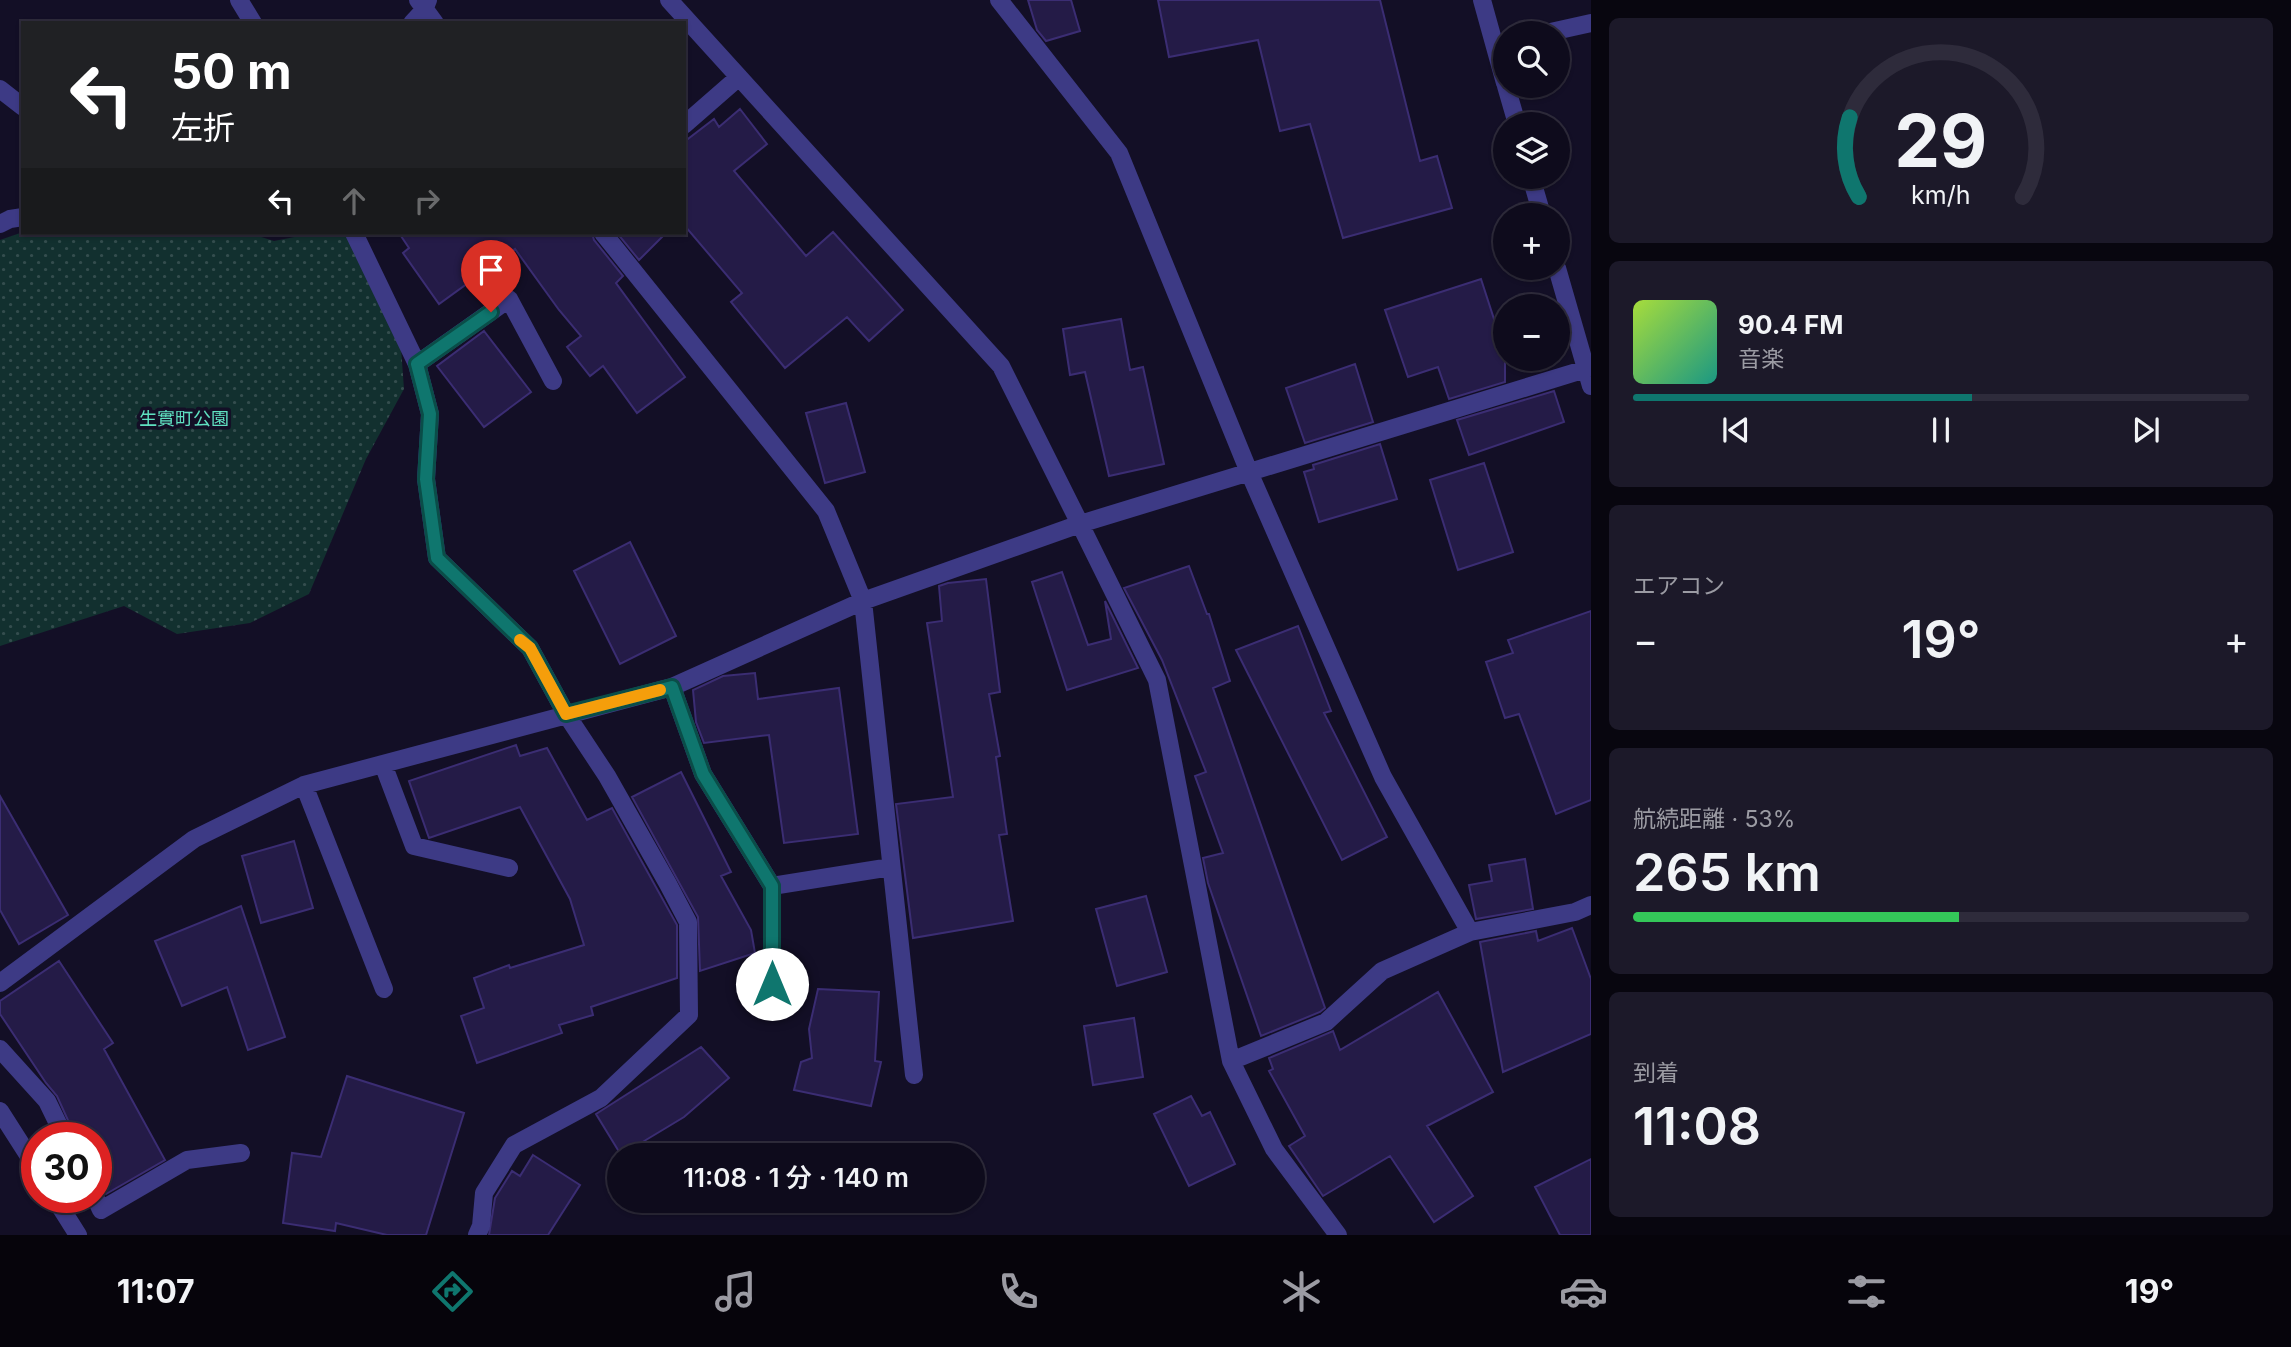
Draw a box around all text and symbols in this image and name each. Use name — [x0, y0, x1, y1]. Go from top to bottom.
map controls — [1493, 21, 1570, 371]
button: search — [1493, 21, 1570, 98]
text: 50 m — [171, 42, 292, 101]
icon: left — [56, 49, 147, 140]
text: 29 — [1894, 96, 1988, 185]
text: 左折 — [171, 108, 235, 147]
button: layers — [1493, 112, 1570, 189]
text: km/h — [1911, 180, 1971, 210]
icon: left — [262, 182, 300, 220]
icon: ahead — [335, 182, 373, 220]
icon: right — [408, 182, 446, 220]
button: + — [1493, 203, 1570, 280]
pin — [461, 240, 521, 312]
icon: arrive — [472, 251, 510, 289]
button: − — [1493, 294, 1570, 371]
text: 90.4 FM — [1738, 309, 1844, 340]
text: 音楽 — [1738, 345, 1784, 373]
park label: 生實町公園 — [139, 408, 229, 429]
icon: previous — [1717, 411, 1755, 449]
icon: pause — [1922, 411, 1960, 449]
icon: next — [2127, 411, 2165, 449]
text: エアコン — [1633, 572, 1725, 600]
text: 19° — [1901, 608, 1981, 671]
text: − — [1633, 617, 1658, 663]
text: + — [2224, 617, 2249, 663]
text: 航続距離 · 53% — [1633, 805, 1795, 833]
text: 265 km — [1633, 841, 1821, 904]
position arrow — [735, 947, 809, 1021]
text: 到着 — [1633, 1059, 1679, 1087]
text: 11:08 — [1633, 1095, 1761, 1158]
speed limit sign: 30 — [21, 1122, 112, 1213]
text: 11:08 · 1 分 · 140 m — [683, 1162, 909, 1193]
icon: directions — [428, 1267, 477, 1316]
icon: music — [711, 1267, 760, 1316]
icon: phone — [994, 1267, 1043, 1316]
icon: climate — [1277, 1267, 1326, 1316]
icon: car — [1559, 1267, 1608, 1316]
icon: filters — [1842, 1267, 1891, 1316]
text: 11:07 — [117, 1272, 195, 1311]
text: 19° — [2125, 1272, 2174, 1311]

